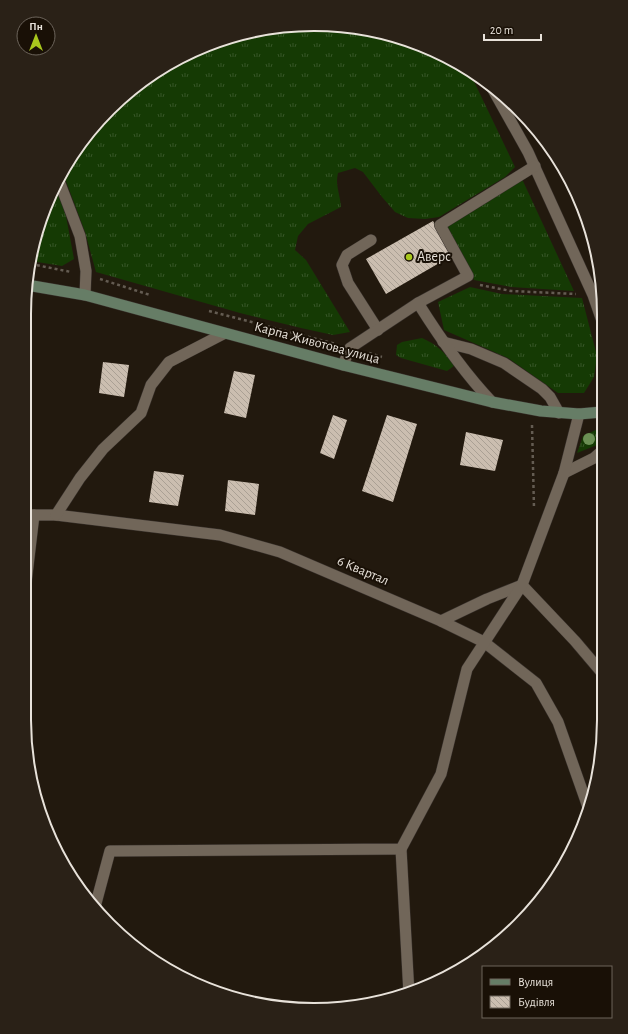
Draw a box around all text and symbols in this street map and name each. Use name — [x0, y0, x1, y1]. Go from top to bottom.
north arrow — [16, 16, 56, 56]
scale bar — [484, 16, 541, 42]
text: Пн — [29, 21, 43, 32]
text: 20 m — [490, 24, 513, 36]
place label: Аверс — [417, 250, 451, 264]
marker: Аверс — [404, 252, 414, 262]
street label: Карпа Животова улица — [253, 320, 382, 367]
street label: 6 Квартал — [335, 554, 391, 588]
legend — [482, 966, 612, 1018]
text: Вулиця — [518, 976, 553, 989]
text: Будівля — [518, 996, 555, 1009]

